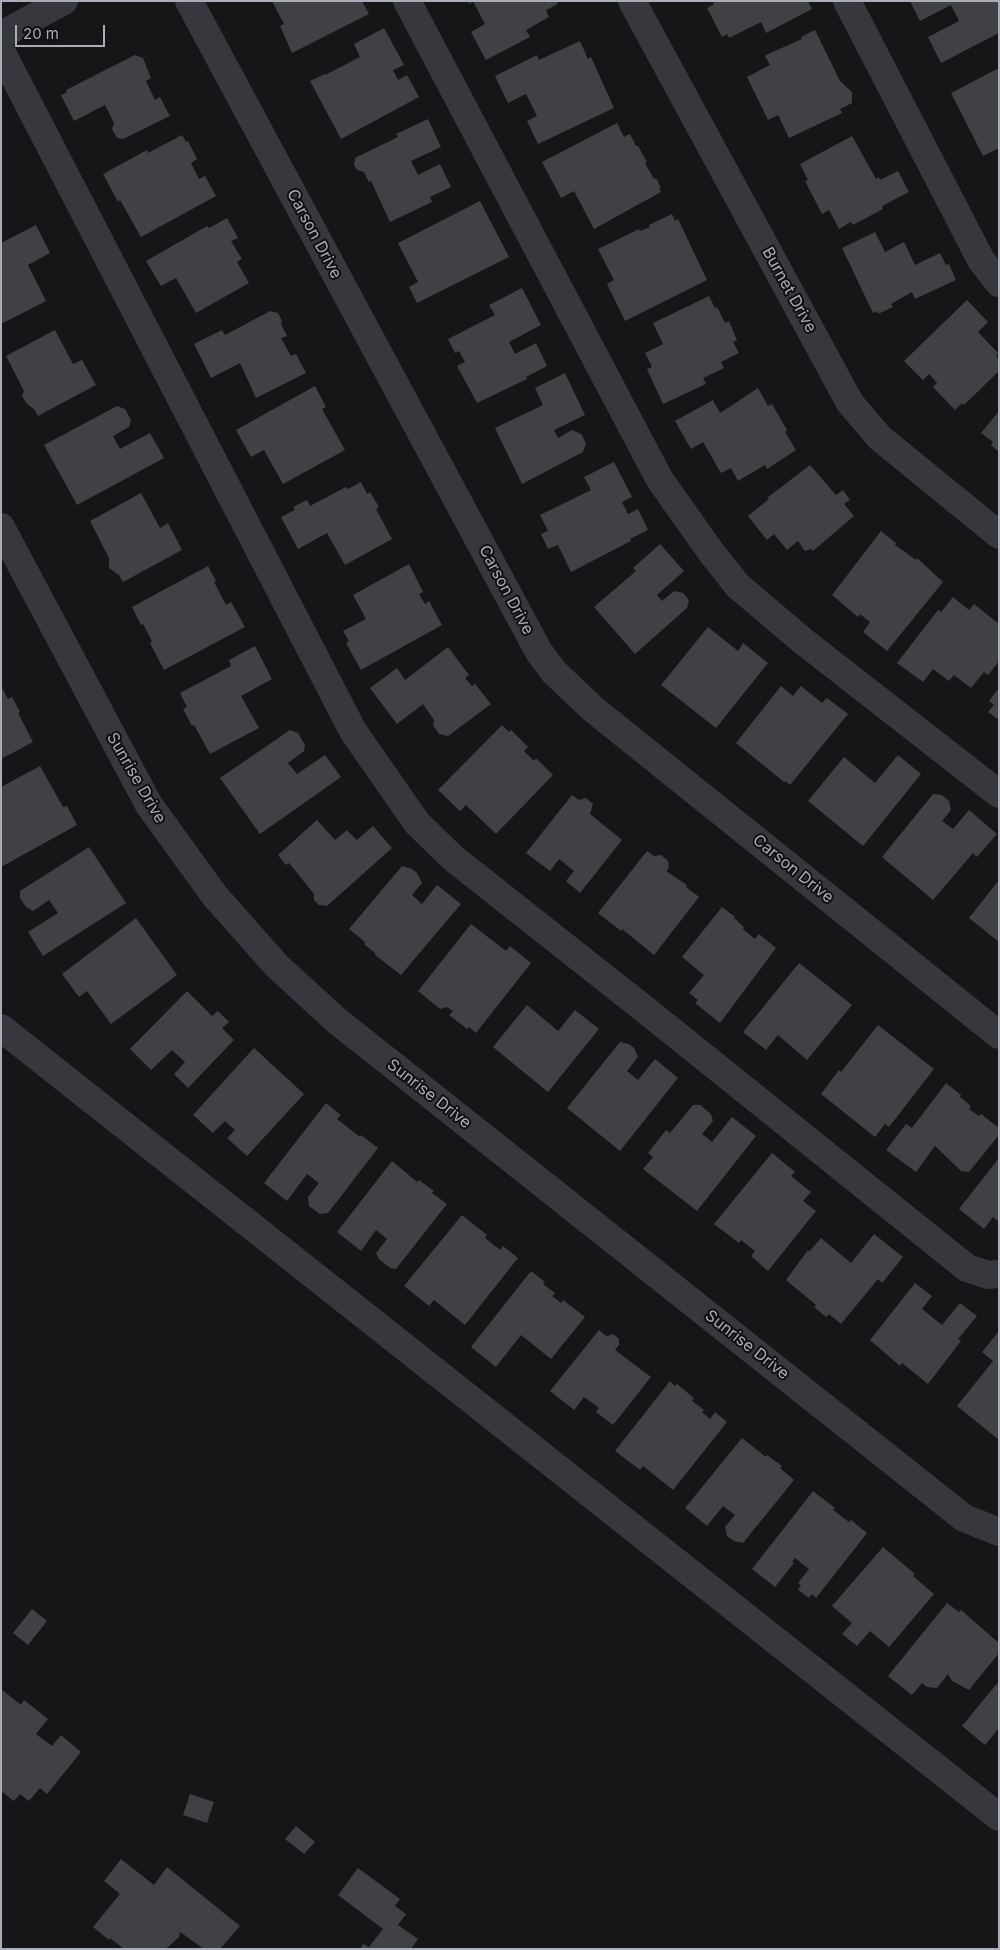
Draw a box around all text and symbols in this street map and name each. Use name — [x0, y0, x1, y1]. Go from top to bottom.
scale bar — [18, 15, 108, 47]
text: 20 m — [23, 24, 59, 43]
street label: Carson Drive — [282, 186, 346, 282]
street label: Burnet Drive — [758, 244, 820, 336]
street label: Carson Drive — [474, 542, 538, 638]
street label: Sunrise Drive — [102, 729, 170, 827]
street label: Carson Drive — [749, 831, 837, 907]
street label: Sunrise Drive — [383, 1055, 475, 1133]
street label: Sunrise Drive — [701, 1306, 793, 1384]

